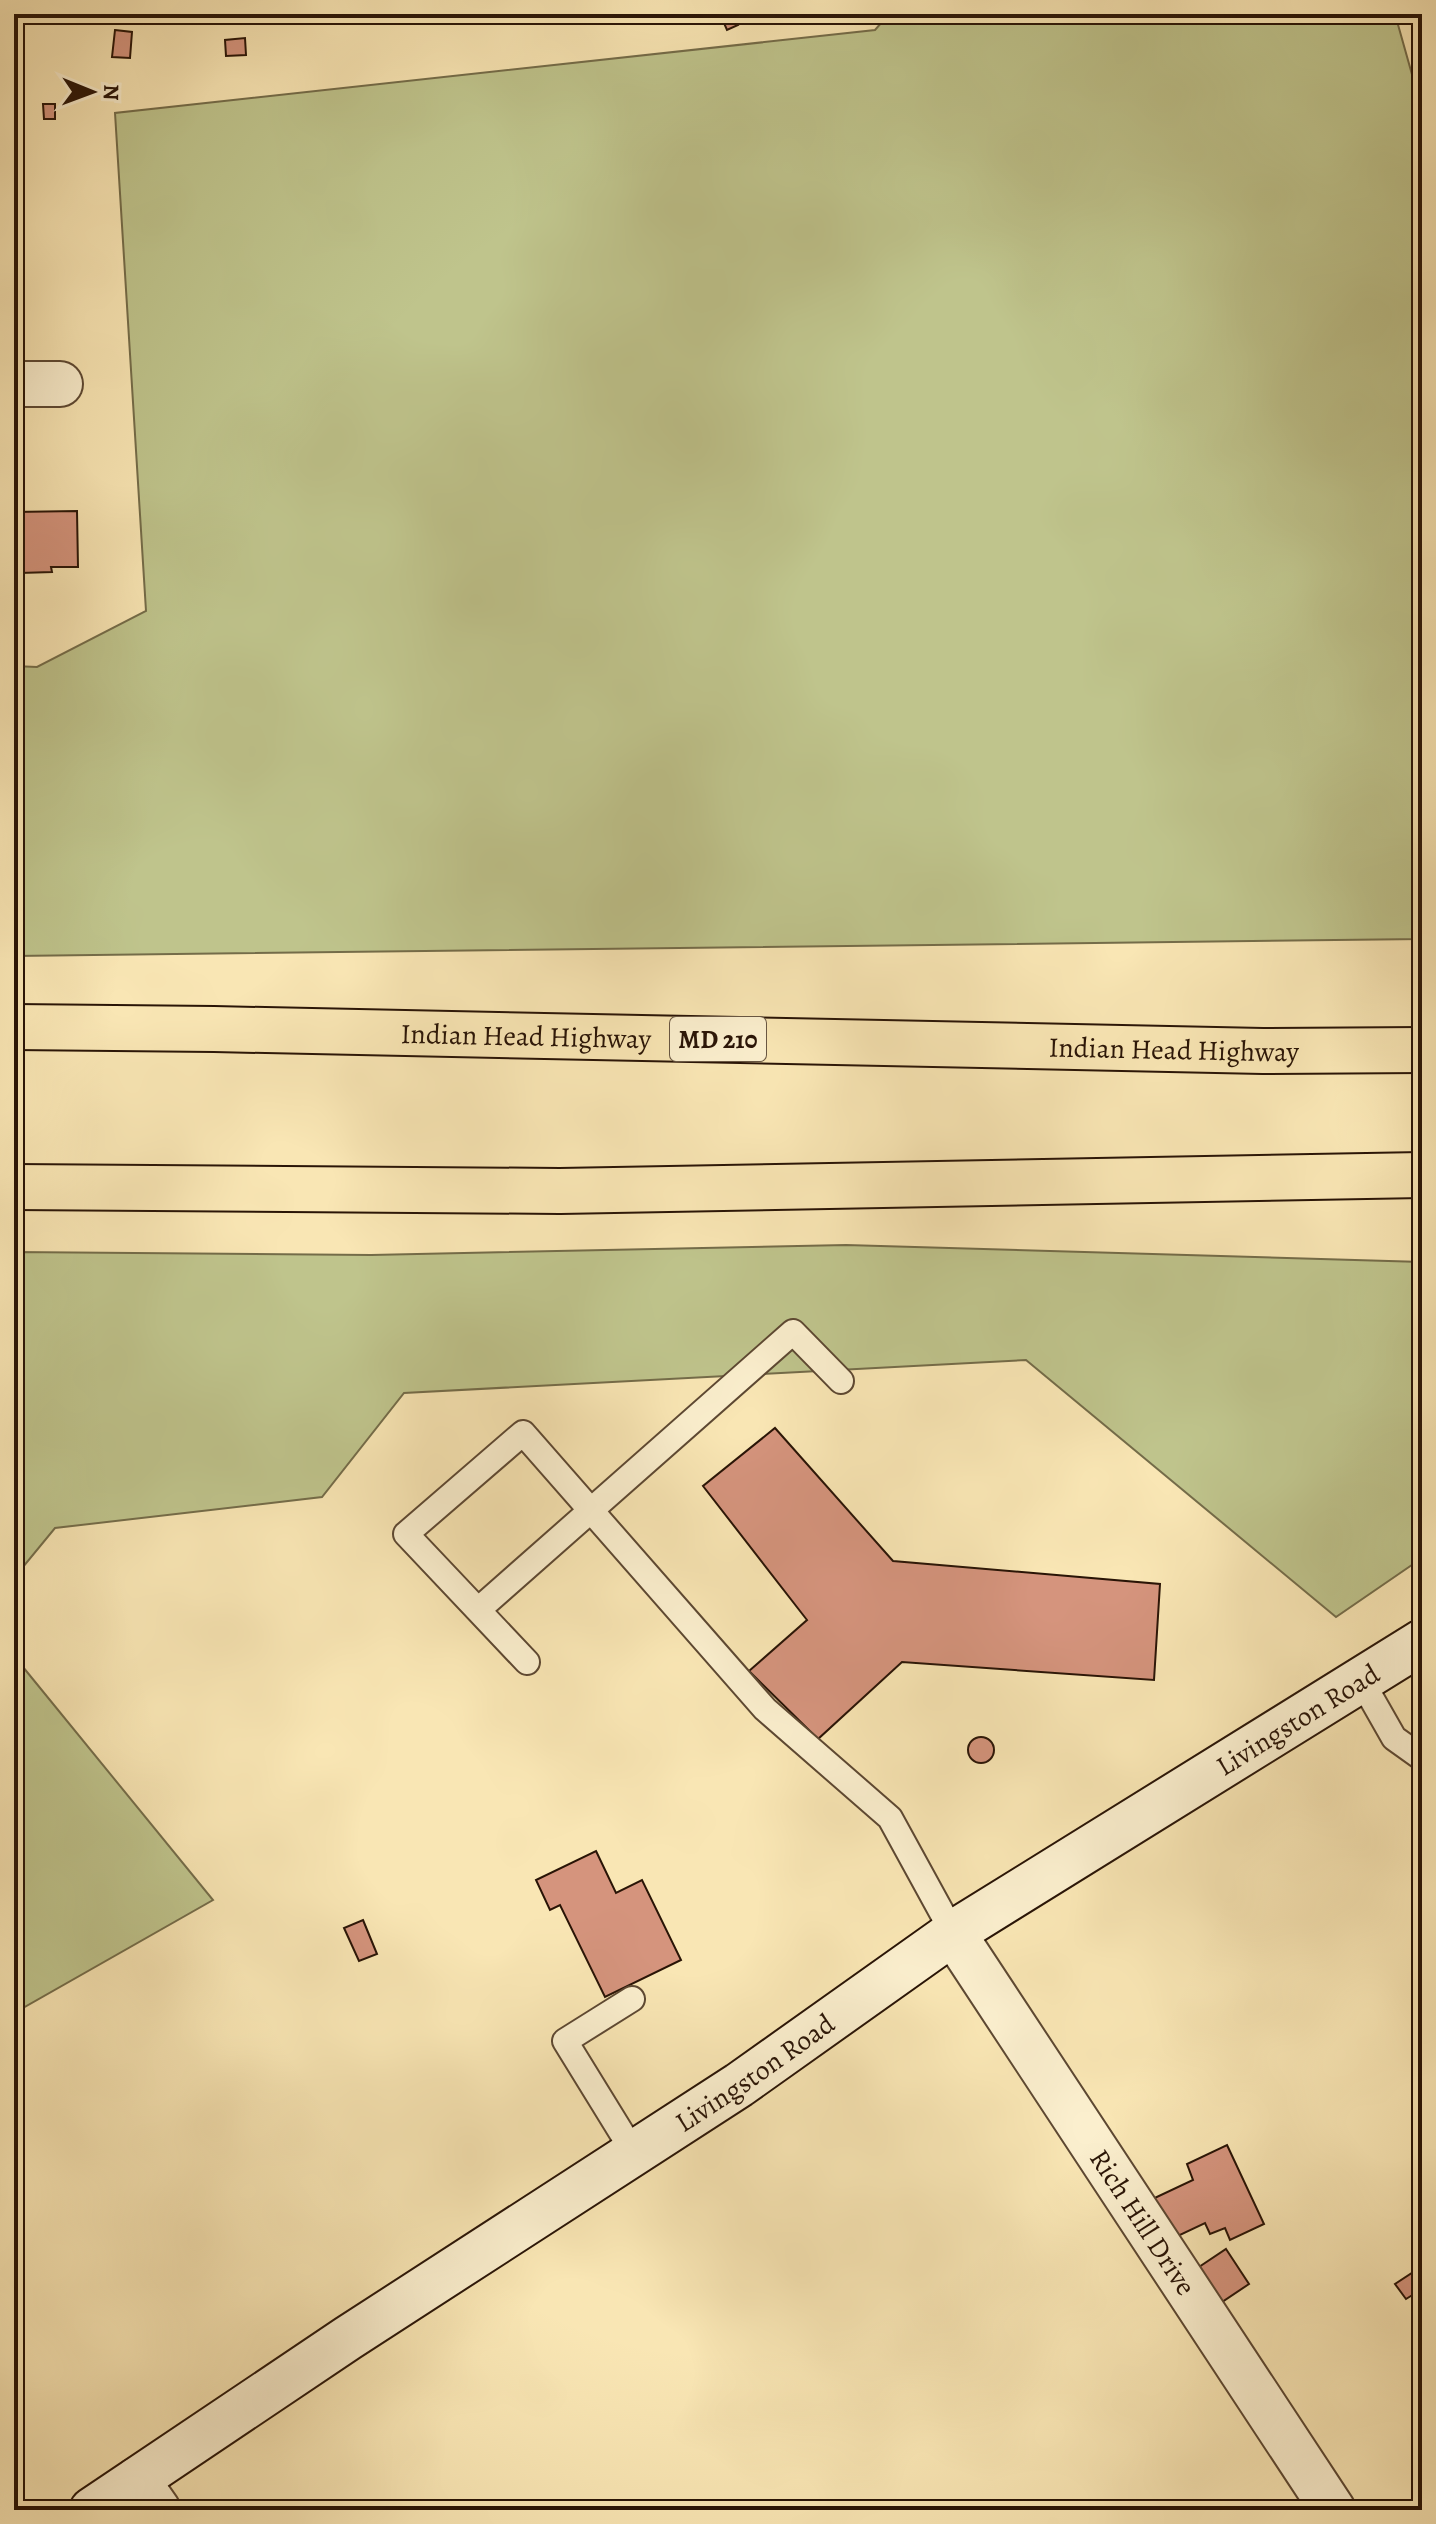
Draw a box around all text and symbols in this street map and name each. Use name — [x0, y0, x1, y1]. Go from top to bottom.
north arrow — [52, 52, 132, 132]
text: N — [96, 84, 126, 101]
street label: Indian Head Highway — [400, 1015, 652, 1058]
road number: MD 210 — [670, 1017, 766, 1061]
street label: Indian Head Highway — [1048, 1029, 1300, 1071]
street label: Livingston Road — [1209, 1655, 1388, 1785]
street label: Livingston Road — [668, 2005, 843, 2141]
street label: Rich Hill Drive — [1080, 2142, 1205, 2303]

